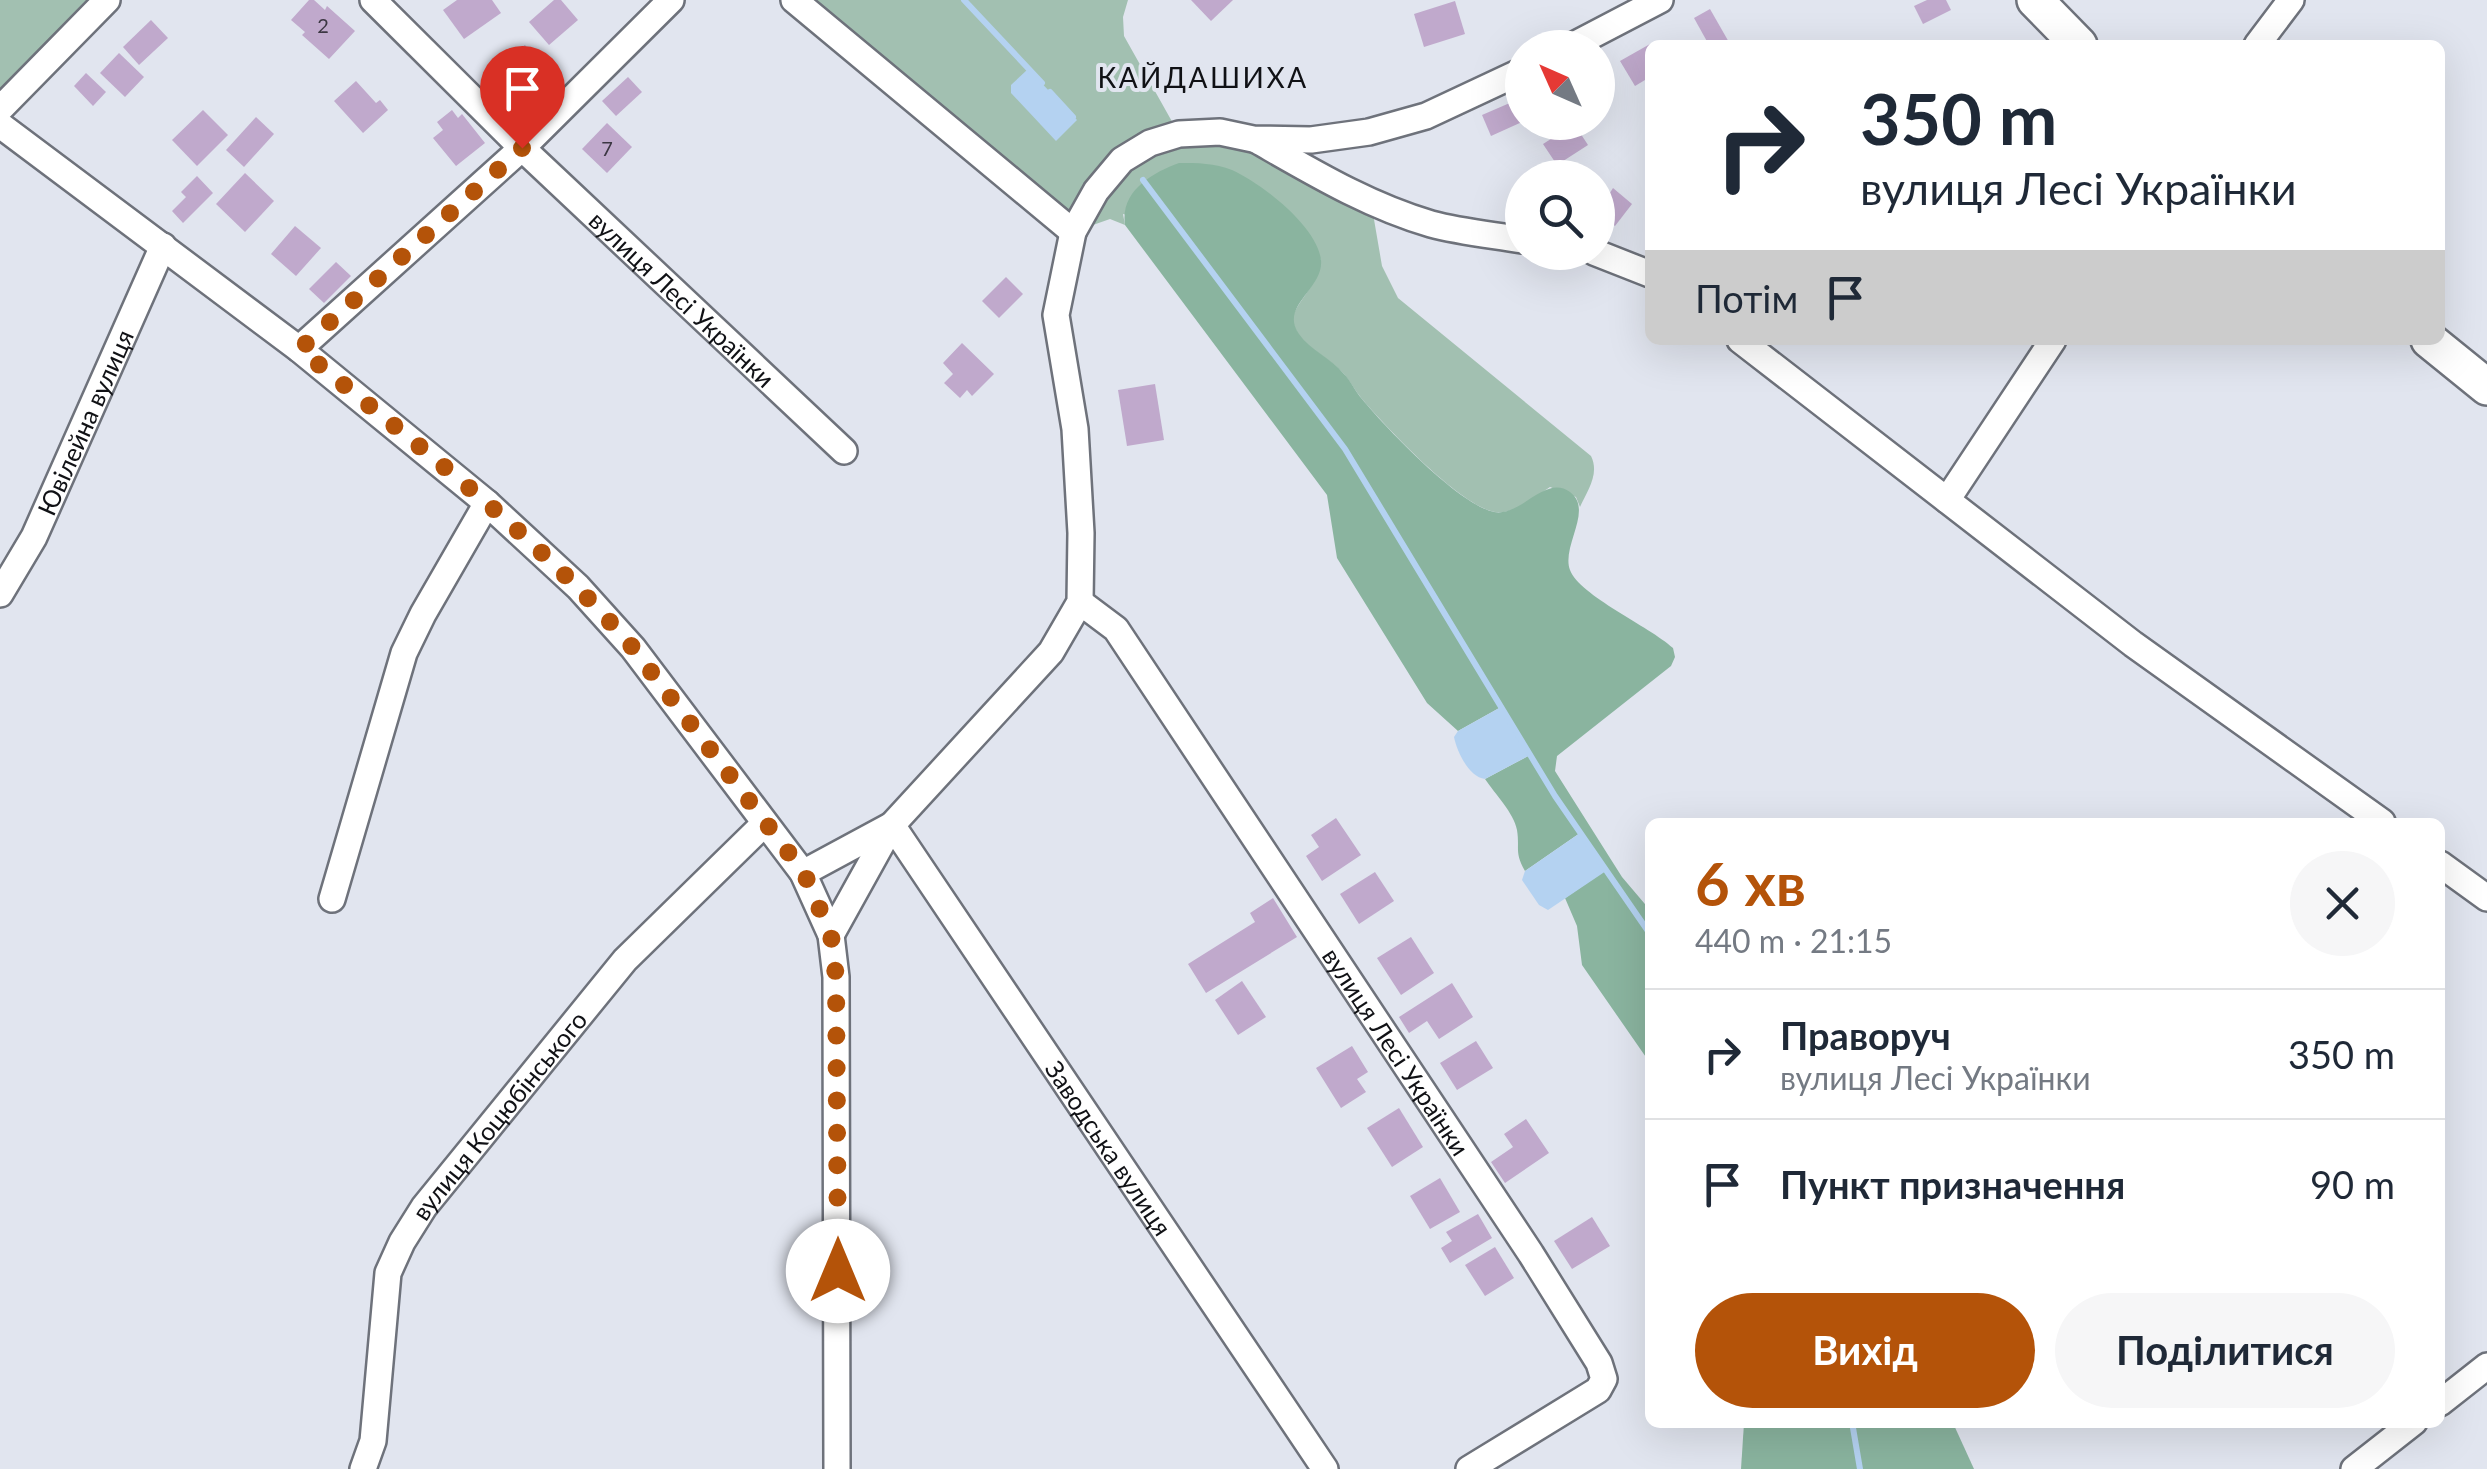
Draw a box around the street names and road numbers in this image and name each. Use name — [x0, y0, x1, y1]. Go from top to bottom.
street label: вулиця Лесі Українки — [583, 205, 781, 393]
street label: Ювілейна вулиця — [31, 325, 139, 520]
street label: вулиця Лесі Українки — [1317, 942, 1476, 1161]
street label: вулиця Коцюбінського — [405, 1005, 593, 1225]
street label: Заводська вулиця — [1040, 1055, 1178, 1241]

